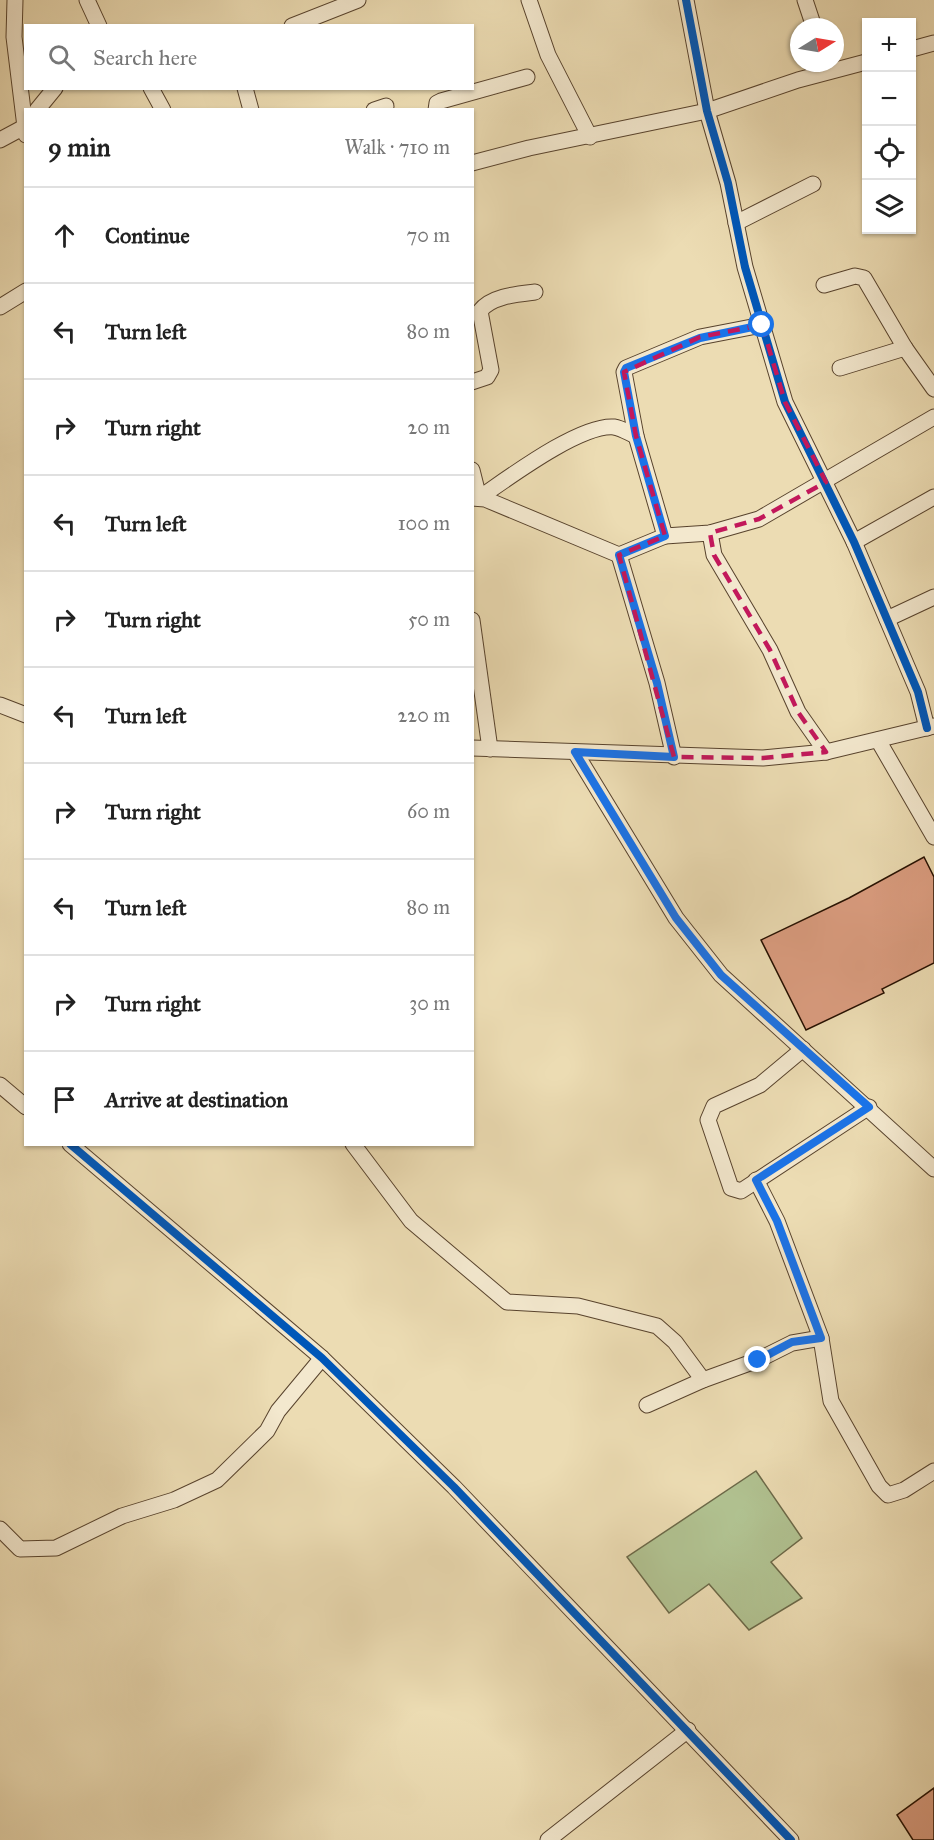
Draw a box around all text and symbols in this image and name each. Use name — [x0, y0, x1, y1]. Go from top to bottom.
north arrow — [790, 18, 844, 72]
map controls — [862, 18, 916, 234]
button: + — [862, 18, 916, 72]
search box — [24, 24, 474, 90]
icon: search — [45, 41, 78, 74]
text: Search here — [93, 44, 197, 71]
button: − — [862, 72, 916, 126]
button: locate — [862, 126, 916, 180]
text: 9 min — [48, 131, 111, 163]
text: Walk · 710 m — [345, 135, 450, 159]
button: layers — [862, 180, 916, 234]
icon: ahead — [48, 219, 81, 252]
text: Continue — [105, 222, 190, 249]
text: 70 m — [407, 223, 450, 247]
route start — [748, 311, 774, 337]
icon: left — [48, 315, 81, 348]
text: Turn left — [105, 318, 187, 345]
text: 80 m — [407, 319, 450, 343]
icon: right — [48, 411, 81, 444]
text: Turn right — [105, 414, 201, 441]
text: 20 m — [407, 415, 450, 439]
icon: left — [48, 507, 81, 540]
text: Turn left — [105, 510, 187, 537]
text: 100 m — [398, 511, 450, 535]
icon: right — [48, 603, 81, 636]
text: Turn right — [105, 606, 201, 633]
text: 50 m — [408, 607, 450, 631]
icon: left — [48, 699, 81, 732]
text: Turn left — [105, 702, 187, 729]
text: 220 m — [398, 703, 450, 727]
icon: right — [48, 795, 81, 828]
text: Turn right — [105, 798, 201, 825]
text: 60 m — [407, 799, 450, 823]
icon: left — [48, 891, 81, 924]
text: Turn left — [105, 894, 187, 921]
text: 80 m — [407, 895, 450, 919]
icon: right — [48, 987, 81, 1020]
text: Turn right — [105, 990, 201, 1017]
text: 30 m — [409, 991, 450, 1015]
icon: arrive — [48, 1083, 81, 1116]
text: Arrive at destination — [105, 1086, 288, 1113]
route end — [744, 1346, 770, 1372]

